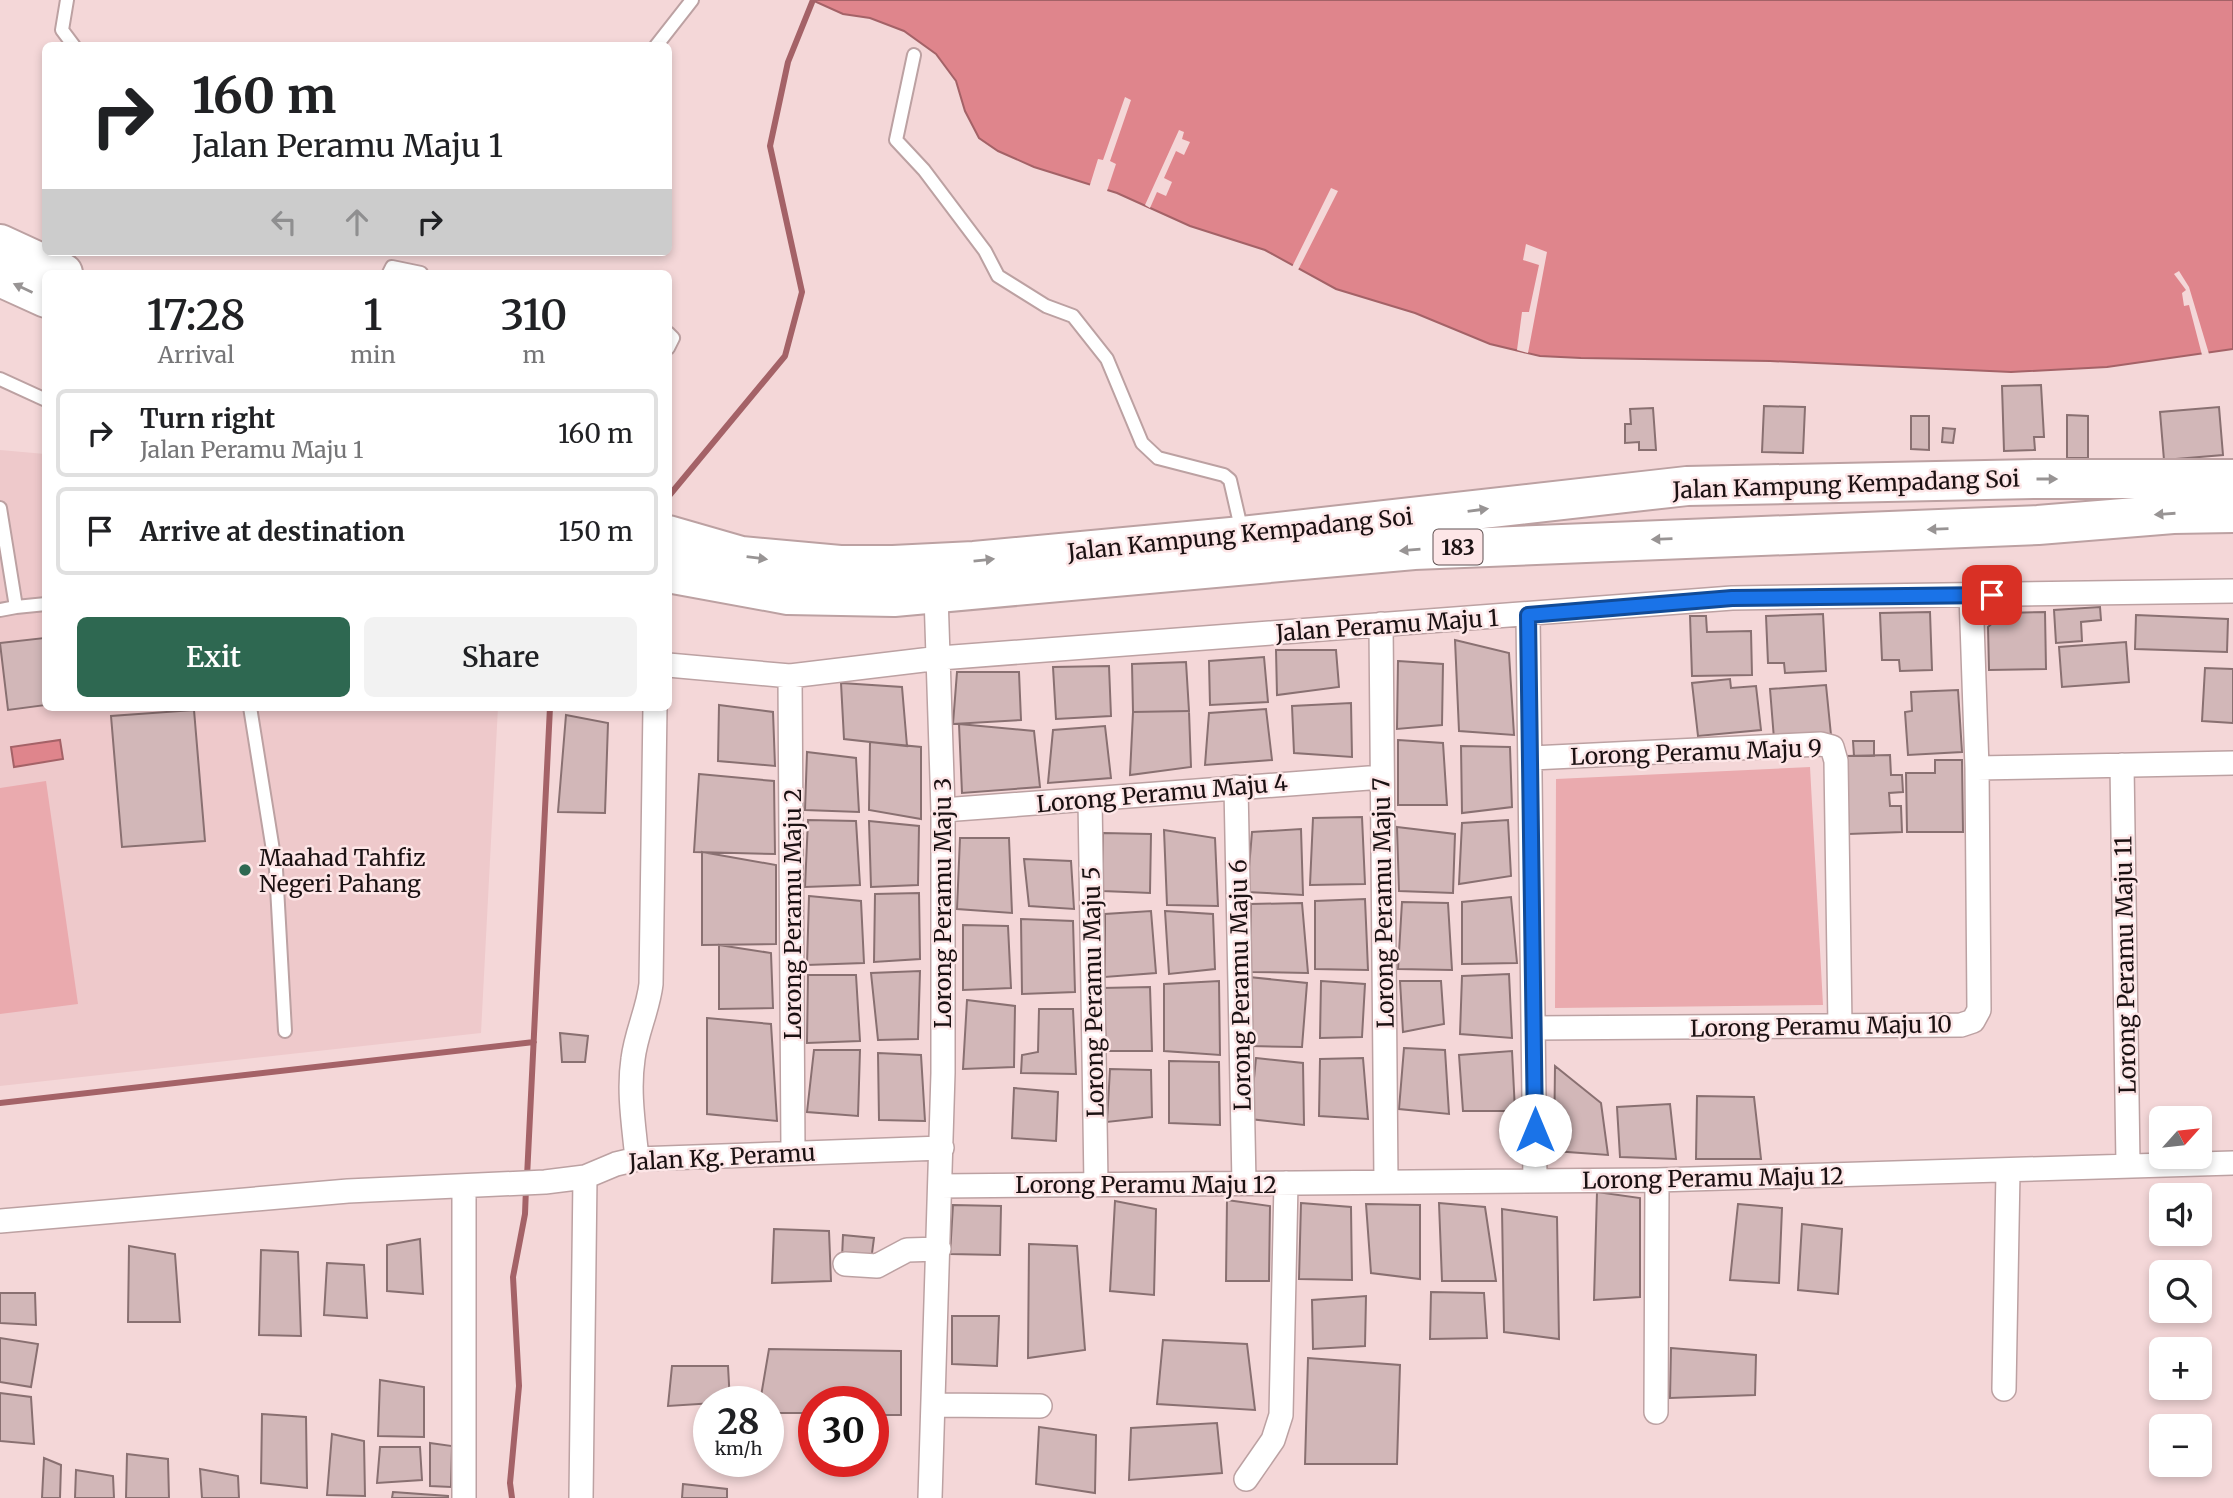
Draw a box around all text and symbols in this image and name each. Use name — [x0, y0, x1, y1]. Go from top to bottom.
text: 160 m — [192, 65, 336, 126]
icon: right — [77, 70, 168, 161]
text: Jalan Peramu Maju 1 — [192, 126, 503, 166]
icon: left — [265, 203, 303, 241]
icon: ahead — [338, 203, 376, 241]
icon: right — [411, 203, 449, 241]
one-way arrow — [13, 282, 33, 293]
text: 17:28 — [147, 289, 246, 341]
text: 1 — [363, 289, 383, 341]
text: 310 — [500, 289, 567, 341]
text: Arrival — [158, 340, 234, 369]
text: min — [350, 340, 396, 369]
text: m — [522, 340, 545, 369]
text: Turn right — [140, 402, 275, 435]
icon: right — [81, 414, 119, 452]
text: 160 m — [558, 417, 633, 450]
text: Jalan Peramu Maju 1 — [140, 435, 363, 464]
street label: Jalan Kampung Kempadang Soi — [1671, 463, 2020, 505]
one-way arrow — [2036, 473, 2058, 485]
street label: Jalan Kampung Kempadang Soi — [1065, 501, 1414, 567]
one-way arrow — [1467, 504, 1489, 515]
one-way arrow — [2154, 509, 2176, 520]
icon: arrive — [81, 512, 119, 550]
text: Arrive at destination — [140, 515, 405, 548]
text: 150 m — [559, 515, 633, 548]
one-way arrow — [1927, 523, 1949, 534]
road number: 183 — [1434, 530, 1482, 564]
one-way arrow — [1650, 533, 1672, 545]
one-way arrow — [1399, 545, 1421, 556]
one-way arrow — [746, 553, 768, 564]
one-way arrow — [973, 554, 995, 565]
pin — [1962, 565, 2022, 625]
icon: arrive — [1973, 576, 2011, 614]
street label: Jalan Peramu Maju 1 — [1274, 603, 1499, 647]
button: Exit — [77, 617, 350, 697]
button: Share — [364, 617, 637, 697]
street label: Lorong Peramu Maju 9 — [1570, 733, 1822, 771]
street label: Lorong Peramu Maju 4 — [1035, 768, 1289, 818]
street label: Lorong Peramu Maju 3 — [928, 777, 957, 1029]
street label: Lorong Peramu Maju 7 — [1366, 777, 1400, 1029]
street label: Lorong Peramu Maju 2 — [778, 788, 807, 1040]
street label: Lorong Peramu Maju 11 — [2108, 836, 2142, 1094]
place label: Maahad Tahfiz Negeri Pahang — [259, 843, 426, 898]
street label: Lorong Peramu Maju 6 — [1223, 859, 1257, 1111]
marker: Maahad Tahfiz Negeri Pahang — [237, 862, 253, 878]
street label: Lorong Peramu Maju 5 — [1076, 866, 1110, 1118]
street label: Lorong Peramu Maju 10 — [1690, 1009, 1952, 1043]
position arrow — [1498, 1093, 1572, 1167]
north arrow — [2149, 1106, 2212, 1169]
map controls — [2149, 1106, 2212, 1477]
street label: Jalan Kg. Peramu — [627, 1138, 816, 1176]
street label: Lorong Peramu Maju 12 — [1582, 1161, 1844, 1195]
street label: Lorong Peramu Maju 12 — [1015, 1170, 1277, 1199]
button: sound — [2149, 1183, 2212, 1246]
button: search — [2149, 1260, 2212, 1323]
button: + — [2149, 1337, 2212, 1400]
speed limit sign: 30 — [798, 1386, 889, 1477]
text: 28 — [717, 1400, 760, 1444]
button: − — [2149, 1414, 2212, 1477]
text: km/h — [715, 1437, 762, 1460]

